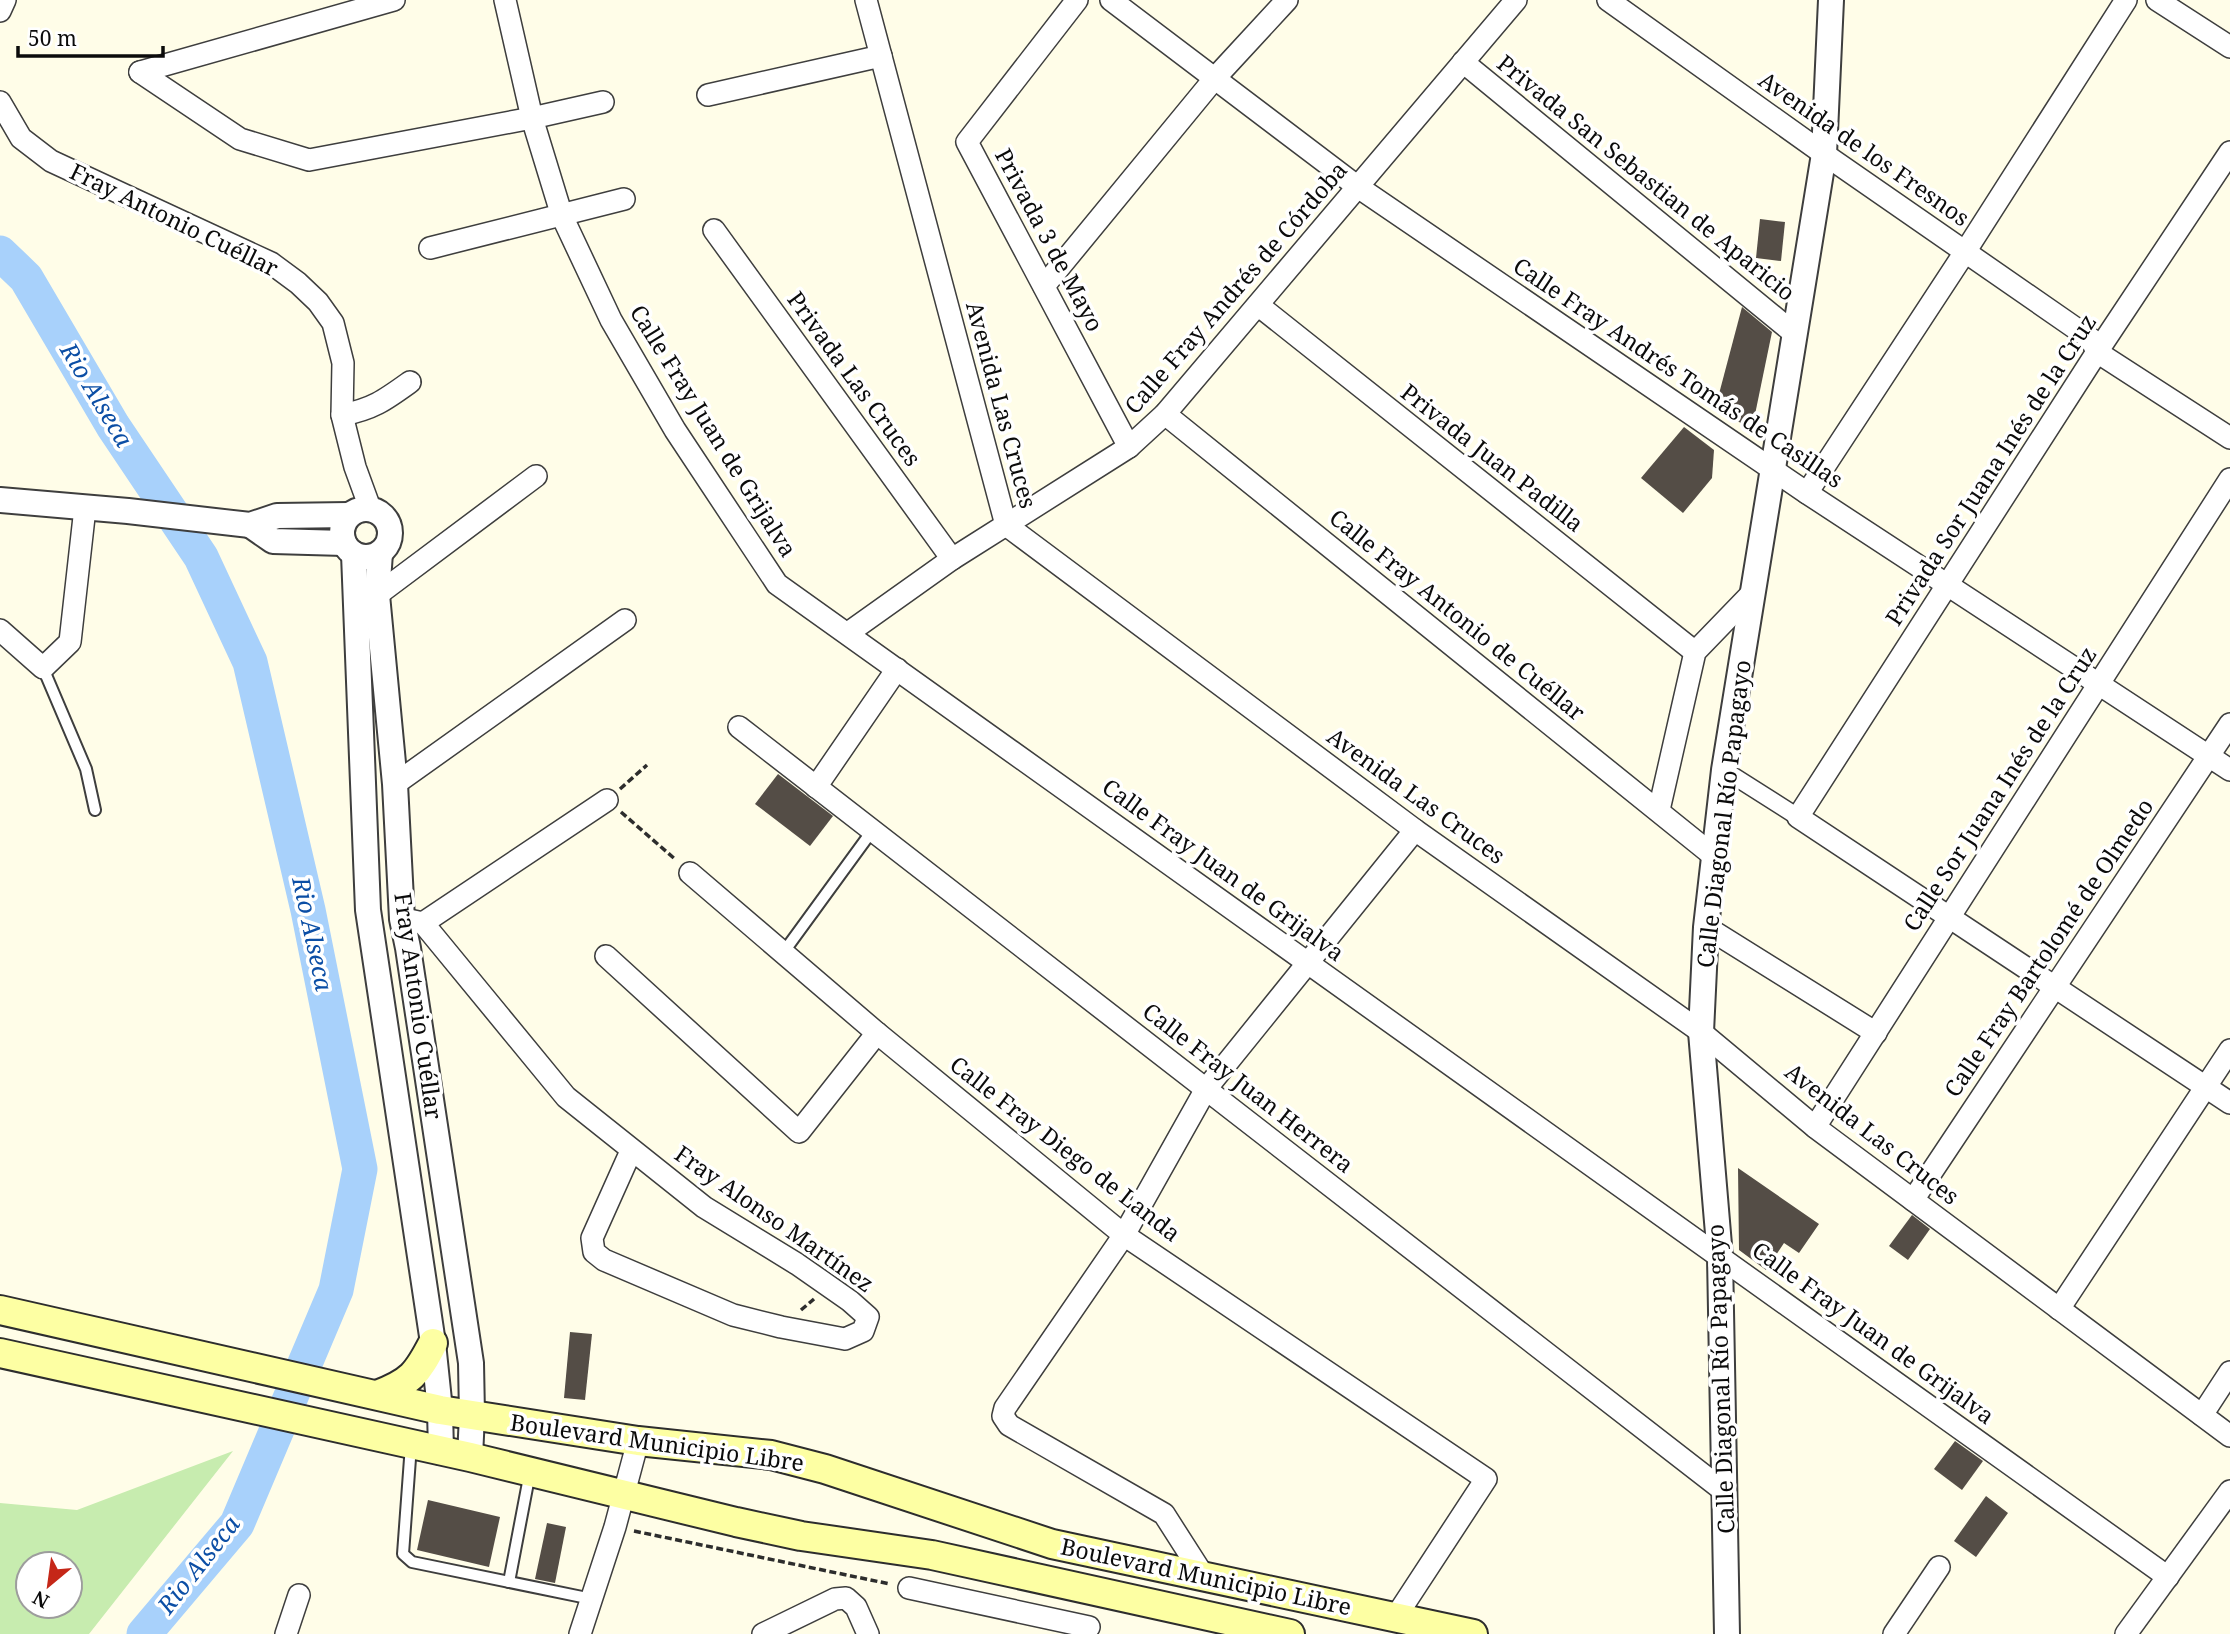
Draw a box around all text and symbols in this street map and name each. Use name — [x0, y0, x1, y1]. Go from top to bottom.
scale bar — [18, 14, 163, 58]
text: 50 m — [28, 24, 77, 52]
street label: Privada San Sebastian de Aparicio — [1491, 47, 1802, 308]
street label: Avenida de los Fresnos — [1753, 63, 1976, 233]
street label: Privada 3 de Mayo — [988, 142, 1112, 337]
street label: Calle Fray Andrés de Córdoba — [1117, 154, 1354, 420]
street label: Fray Antonio Cuéllar — [65, 155, 284, 284]
street label: Calle Fray Andrés Tomás de Casillas — [1507, 249, 1850, 495]
street label: Privada Las Cruces — [781, 285, 929, 472]
street label: Calle Fray Juan de Grijalva — [623, 298, 805, 563]
street label: Avenida Las Cruces — [959, 298, 1045, 512]
street label: Privada Sor Juana Inés de la Cruz — [1877, 308, 2103, 631]
water label: Rio Alseca — [53, 335, 141, 453]
street label: Privada Juan Padilla — [1395, 376, 1591, 539]
street label: Calle Fray Antonio de Cuéllar — [1323, 501, 1592, 728]
street label: Calle Sor Juana Inés de la Cruz — [1895, 640, 2103, 937]
street label: Calle Diagonal Río Papagayo — [1688, 658, 1758, 970]
street label: Avenida Las Cruces — [1321, 720, 1512, 871]
street label: Calle Fray Juan de Grijalva — [1096, 770, 1351, 968]
street label: Calle Fray Bartolomé de Olmedo — [1936, 792, 2160, 1103]
water label: Rio Alseca — [285, 873, 342, 994]
street label: Fray Antonio Cuéllar — [387, 891, 451, 1121]
street label: Calle Fray Juan Herrera — [1137, 995, 1361, 1180]
street label: Calle Fray Diego de Landa — [944, 1048, 1188, 1248]
street label: Avenida Las Cruces — [1779, 1055, 1966, 1211]
street label: Fray Alonso Martínez — [669, 1137, 880, 1299]
street label: Calle Diagonal Río Papagayo — [1699, 1224, 1741, 1534]
street label: Calle Fray Juan de Grijalva — [1746, 1233, 2001, 1431]
street label: Boulevard Municipio Libre — [508, 1406, 806, 1478]
water label: Rio Alseca — [148, 1508, 247, 1621]
street label: Boulevard Municipio Libre — [1058, 1530, 1354, 1622]
north arrow — [14, 1550, 84, 1620]
text: N — [28, 1585, 54, 1615]

